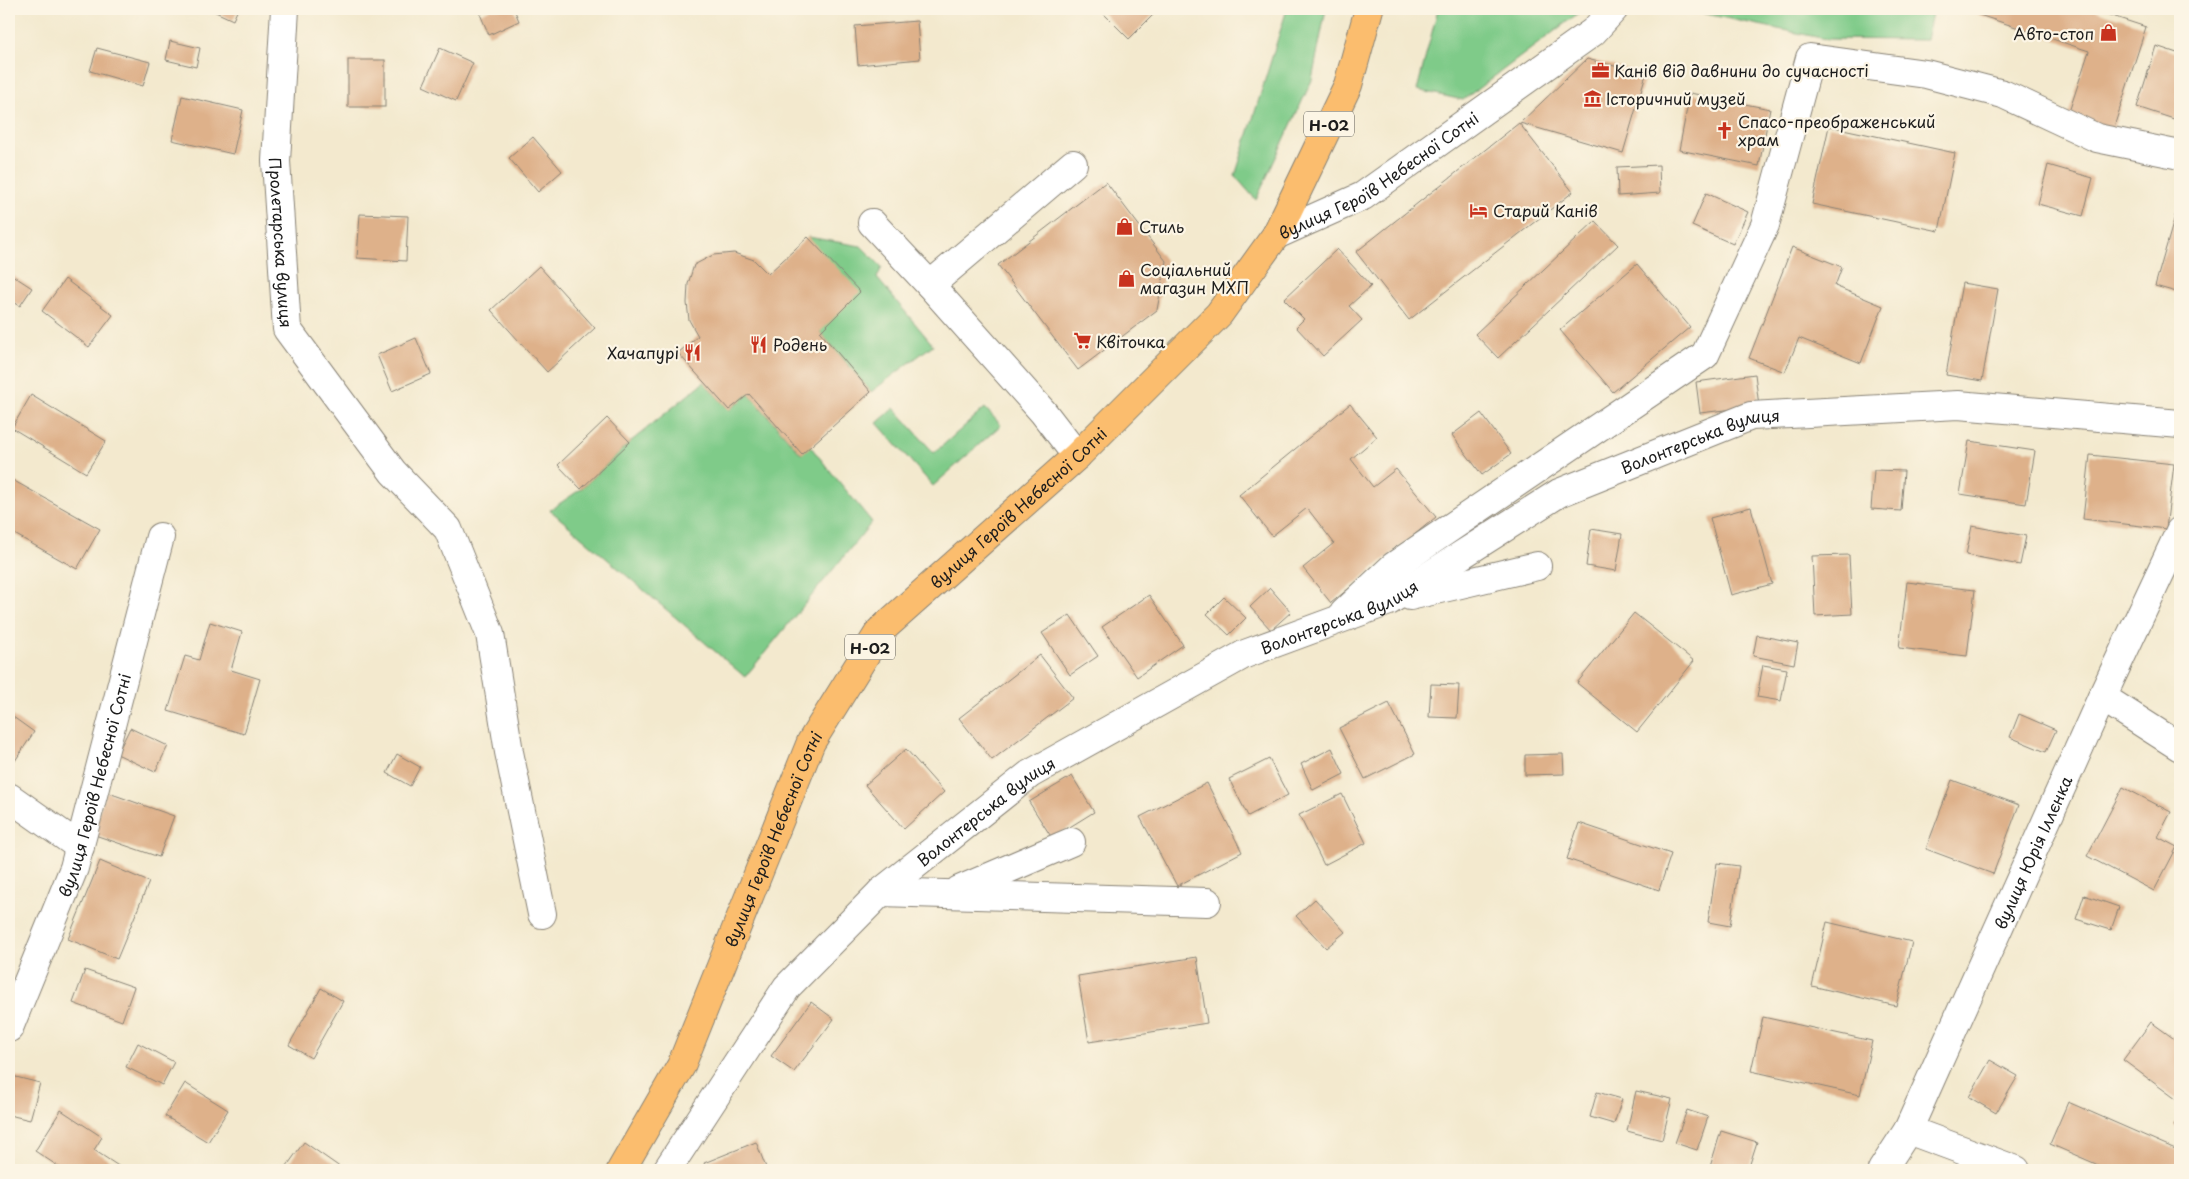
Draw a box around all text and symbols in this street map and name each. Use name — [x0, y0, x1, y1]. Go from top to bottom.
place label: Авто-стоп — [2014, 21, 2094, 45]
shop icon: Авто-стоп — [2098, 23, 2118, 43]
place label: Канів від давнини до сучасності — [1614, 58, 1869, 82]
office icon: Канів від давнини до сучасності — [1590, 60, 1610, 80]
place label: Історичний музей — [1606, 86, 1746, 110]
museum icon: Історичний музей — [1582, 88, 1602, 108]
street label: вулиця Героїв Небесної Сотні — [1274, 106, 1483, 244]
place label: Спасо-преображенський храм — [1738, 109, 1935, 151]
road number: Н-02 — [1304, 112, 1354, 136]
church icon: Спасо-преображенський храм — [1714, 120, 1734, 140]
street label: Пролетарська вулиця — [264, 157, 299, 329]
place label: Старий Канів — [1493, 198, 1598, 222]
hotel icon: Старий Канів — [1469, 200, 1489, 220]
place label: Стиль — [1139, 214, 1184, 238]
shop icon: Стиль — [1115, 216, 1135, 236]
place label: Соціальний магазин МХП — [1140, 257, 1249, 299]
shop icon: Соціальний магазин МХП — [1116, 268, 1136, 288]
place label: Квіточка — [1096, 329, 1165, 353]
supermarket icon: Квіточка — [1072, 331, 1092, 351]
place label: Родень — [773, 332, 827, 356]
restaurant icon: Родень — [749, 334, 769, 354]
place label: Хачапурі — [607, 340, 679, 364]
restaurant icon: Хачапурі — [683, 342, 703, 362]
street label: Волонтерська вулиця — [1617, 402, 1780, 479]
street label: вулиця Героїв Небесної Сотні — [924, 421, 1112, 594]
street label: Волонтерська вулиця — [1257, 574, 1423, 659]
road number: Н-02 — [845, 634, 895, 660]
street label: вулиця Героїв Небесної Сотні — [52, 671, 136, 900]
street label: вулиця Героїв Небесної Сотні — [718, 726, 827, 950]
street label: Волонтерська вулиця — [911, 750, 1059, 871]
street label: вулиця Юрія Іллєнка — [1988, 772, 2077, 933]

